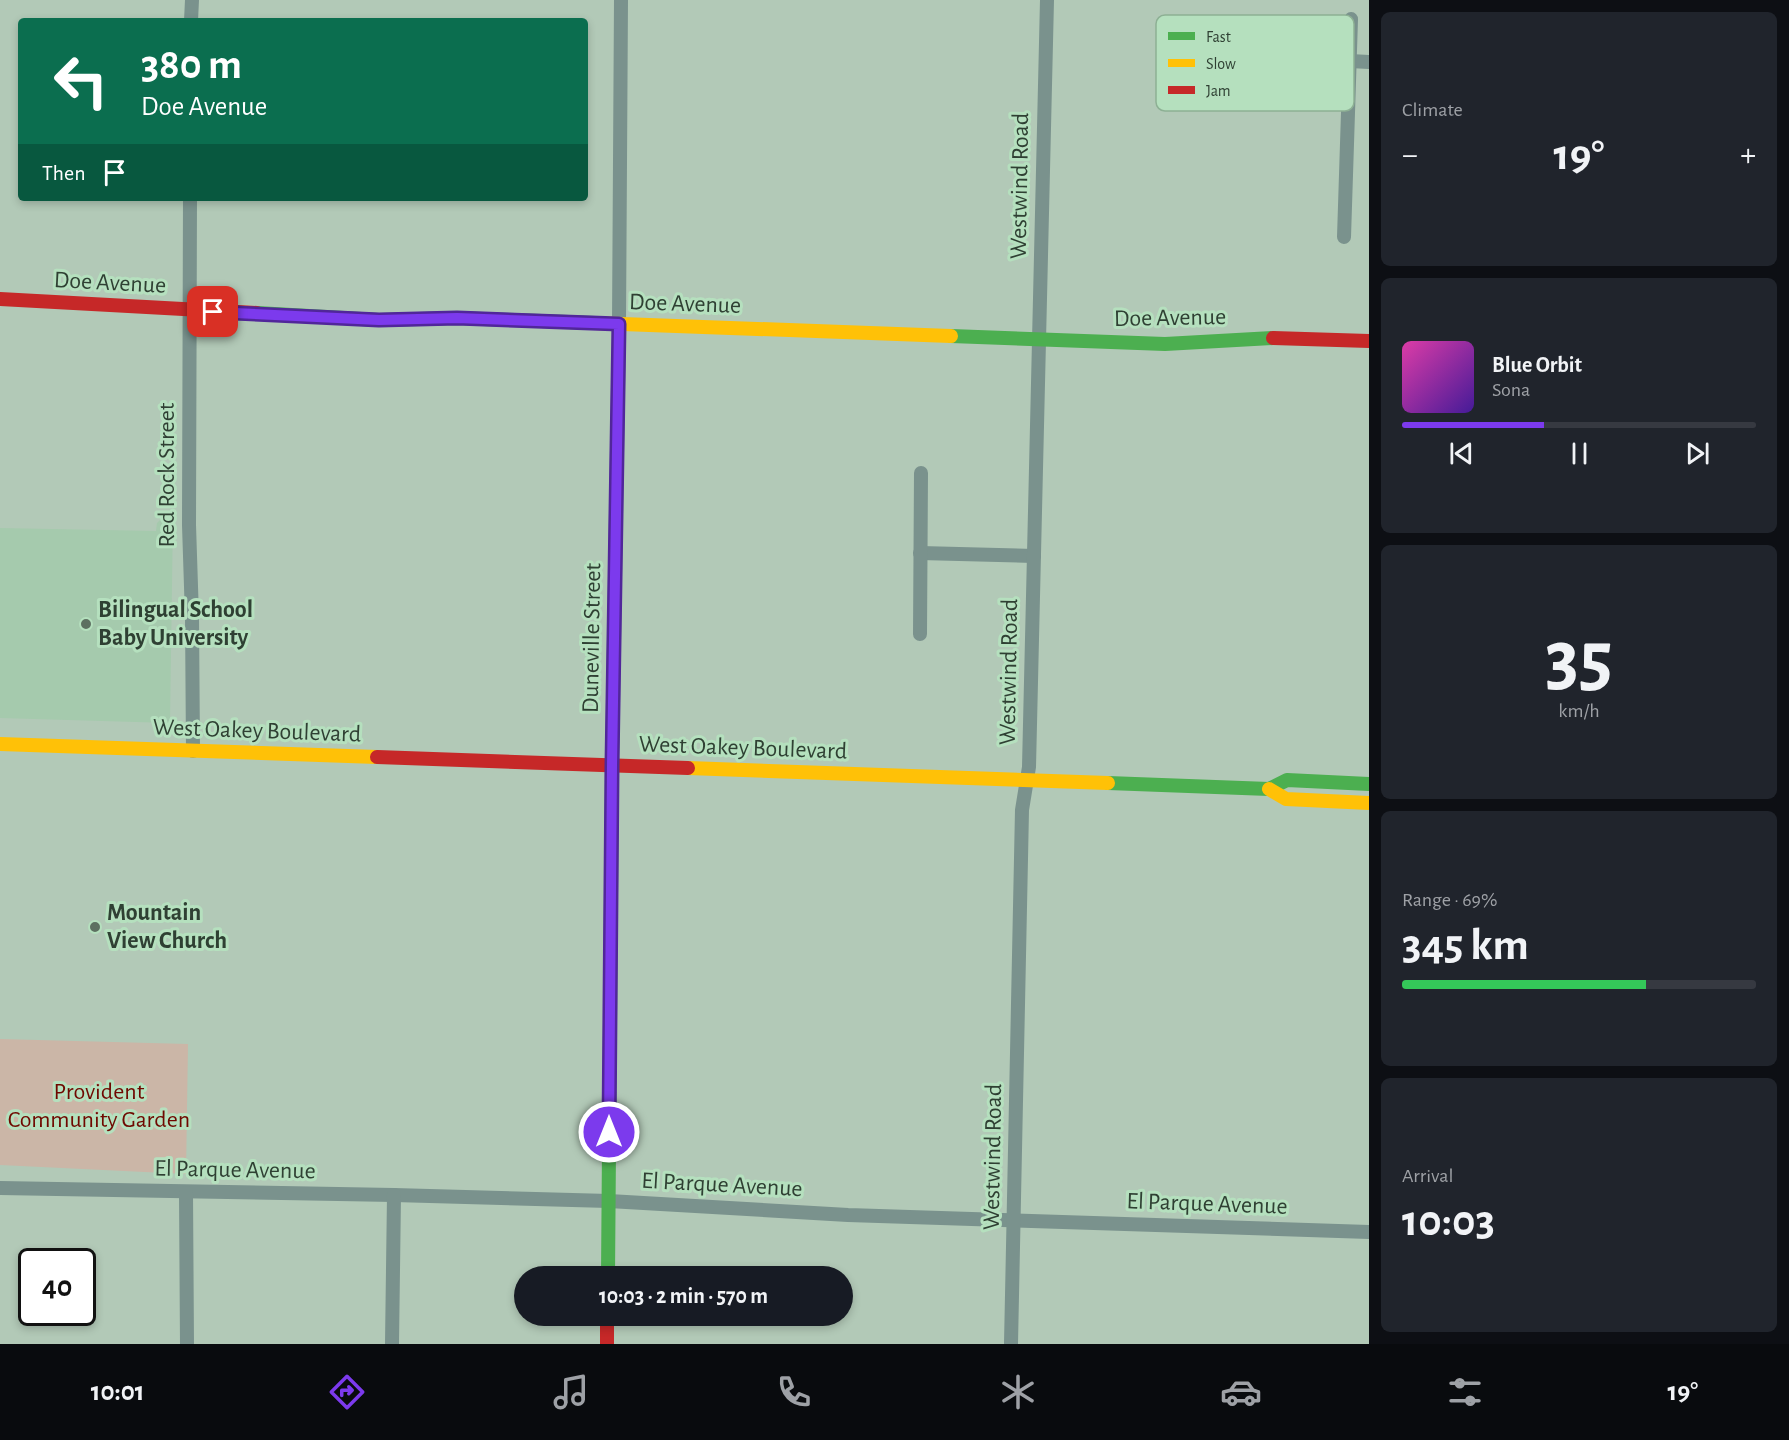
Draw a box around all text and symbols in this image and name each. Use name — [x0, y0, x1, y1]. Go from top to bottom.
legend — [1156, 15, 1354, 111]
text: Fast — [1206, 29, 1231, 45]
icon: left — [42, 42, 120, 120]
text: 380 m — [141, 44, 242, 86]
text: Slow — [1206, 56, 1236, 72]
text: Jam — [1206, 83, 1231, 99]
text: Doe Avenue — [141, 93, 267, 120]
text: Climate — [1402, 100, 1463, 120]
street label: Westwind Road — [1007, 113, 1033, 259]
text: 19° — [1553, 133, 1605, 178]
text: − — [1402, 139, 1418, 172]
text: + — [1740, 139, 1756, 172]
icon: arrive — [98, 156, 131, 189]
text: Then — [42, 162, 86, 184]
street label: Doe Avenue — [53, 268, 167, 298]
pin — [187, 286, 238, 337]
street label: Doe Avenue — [628, 290, 742, 318]
icon: arrive — [196, 295, 229, 328]
street label: Doe Avenue — [1114, 305, 1226, 331]
text: Blue Orbit — [1492, 354, 1582, 376]
text: Sona — [1492, 380, 1530, 400]
street label: Red Rock Street — [155, 402, 179, 547]
icon: previous — [1445, 437, 1478, 470]
icon: pause — [1563, 437, 1596, 470]
icon: next — [1681, 437, 1714, 470]
street label: Duneville Street — [579, 562, 605, 713]
place label: Bilingual School Baby University — [98, 598, 253, 650]
street label: Westwind Road — [996, 599, 1022, 745]
marker: Bilingual School Baby University — [79, 617, 93, 631]
text: 35 — [1545, 621, 1613, 699]
text: km/h — [1558, 701, 1600, 721]
street label: West Oakey Boulevard — [152, 715, 362, 747]
street label: West Oakey Boulevard — [638, 732, 848, 764]
text: Range · 69% — [1402, 890, 1497, 910]
place label: Mountain View Church — [107, 901, 227, 953]
marker: Mountain View Church — [88, 920, 102, 934]
text: 345 km — [1402, 923, 1529, 968]
park label: Provident Community Garden — [8, 1080, 190, 1132]
street label: Westwind Road — [980, 1084, 1006, 1230]
position arrow — [577, 1100, 641, 1164]
street label: El Parque Avenue — [154, 1157, 316, 1183]
text: Arrival — [1402, 1166, 1453, 1186]
street label: El Parque Avenue — [641, 1169, 803, 1201]
street label: El Parque Avenue — [1126, 1189, 1288, 1219]
text: 10:03 — [1402, 1199, 1495, 1244]
speed limit sign: 40 — [18, 1248, 96, 1326]
text: 10:03 · 2 min · 570 m — [599, 1285, 768, 1307]
icon: directions — [326, 1371, 368, 1413]
icon: music — [550, 1371, 592, 1413]
icon: phone — [773, 1371, 815, 1413]
icon: climate — [997, 1371, 1039, 1413]
icon: car — [1220, 1371, 1262, 1413]
icon: filters — [1444, 1371, 1486, 1413]
text: 10:01 — [91, 1378, 145, 1405]
text: 19° — [1667, 1378, 1698, 1405]

